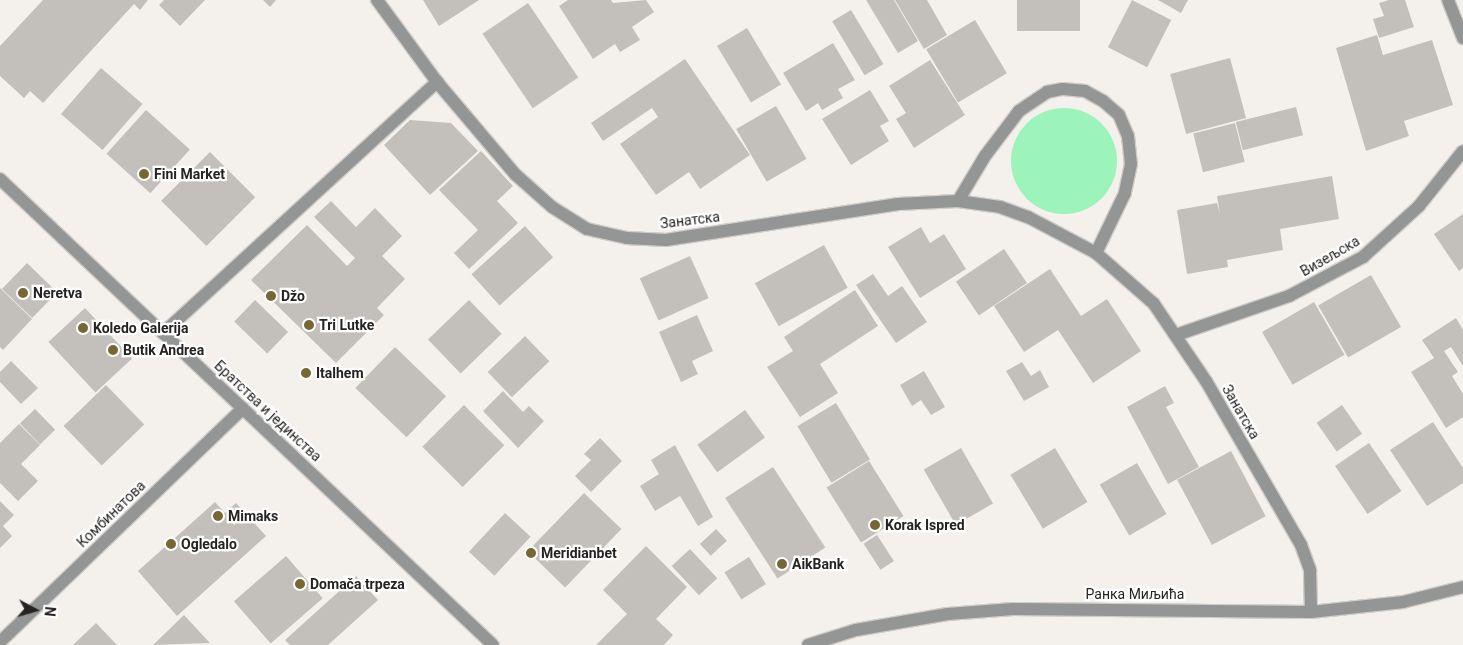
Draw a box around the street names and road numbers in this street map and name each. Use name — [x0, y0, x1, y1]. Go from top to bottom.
street label: Занатска — [659, 208, 721, 232]
street label: Визељска — [1297, 232, 1363, 280]
street label: Братства и јединства — [211, 357, 325, 465]
street label: Занатска — [1219, 382, 1263, 442]
street label: Комбинатова — [73, 477, 149, 551]
street label: Ранка Миљића — [1086, 586, 1184, 602]

